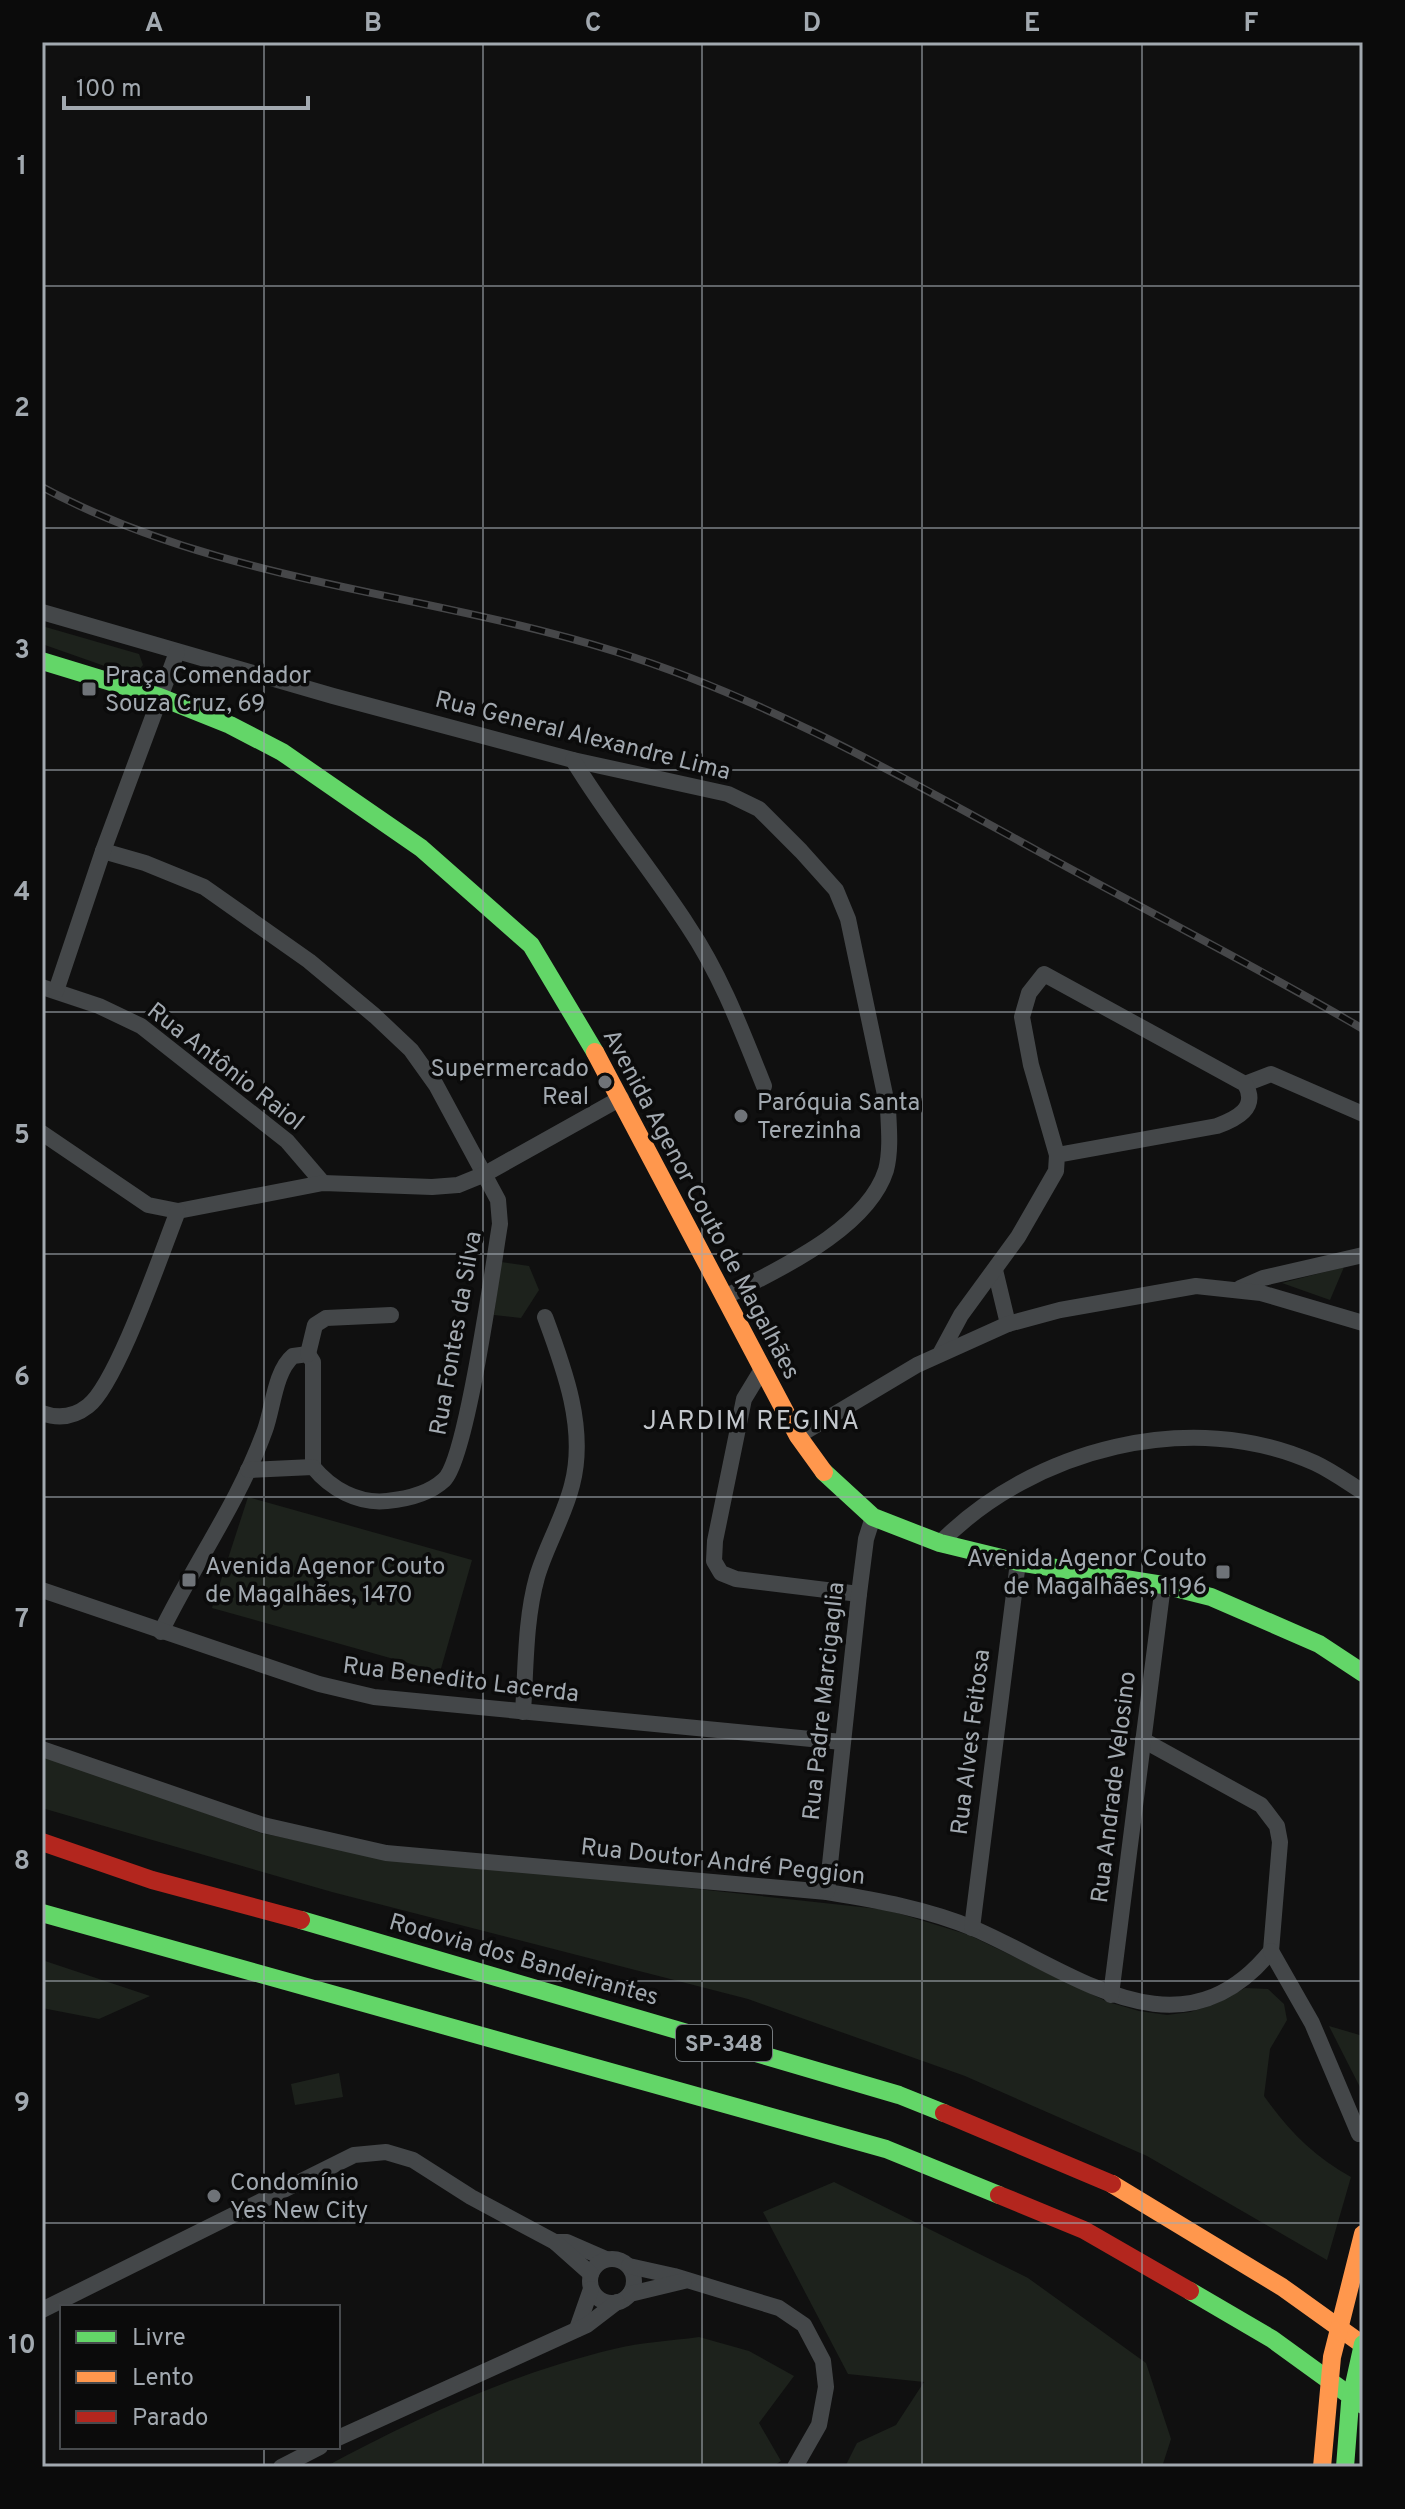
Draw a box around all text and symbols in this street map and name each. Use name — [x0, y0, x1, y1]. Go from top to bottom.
text: A — [145, 8, 163, 41]
text: B — [364, 8, 382, 41]
text: C — [585, 8, 601, 41]
text: D — [803, 8, 821, 41]
text: E — [1024, 8, 1040, 41]
text: F — [1244, 8, 1259, 41]
scale bar — [64, 60, 308, 110]
text: 100 m — [76, 75, 142, 105]
text: 1 — [17, 151, 27, 184]
text: 2 — [14, 393, 30, 426]
text: 3 — [14, 635, 30, 668]
place label: Praça Comendador Souza Cruz, 69 — [105, 662, 311, 720]
marker: Praça Comendador Souza Cruz, 69 — [80, 680, 98, 698]
street label: Rua General Alexandre Lima — [432, 686, 733, 788]
text: 4 — [14, 877, 30, 910]
street label: Rua Antônio Raiol — [140, 997, 309, 1138]
street label: Avenida Agenor Couto de Magalhães — [595, 1025, 806, 1385]
place label: Supermercado Real — [430, 1055, 589, 1113]
marker: Supermercado Real — [596, 1073, 614, 1091]
place label: Paróquia Santa Terezinha — [757, 1089, 920, 1147]
marker: Paróquia Santa Terezinha — [732, 1107, 750, 1125]
text: 5 — [14, 1120, 30, 1153]
street label: Rua Fontes da Silva — [424, 1229, 490, 1438]
text: 6 — [14, 1362, 30, 1395]
district label: JARDIM REGINA — [643, 1406, 861, 1439]
place label: Avenida Agenor Couto de Magalhães, 1196 — [967, 1545, 1207, 1603]
place label: Avenida Agenor Couto de Magalhães, 1470 — [205, 1553, 445, 1611]
marker: Avenida Agenor Couto de Magalhães, 1196 — [1214, 1563, 1232, 1581]
marker: Avenida Agenor Couto de Magalhães, 1470 — [180, 1571, 198, 1589]
street label: Rua Padre Marcigaglia — [798, 1581, 852, 1822]
text: 7 — [15, 1604, 29, 1637]
street label: Rua Alves Feitosa — [946, 1648, 998, 1837]
street label: Rua Benedito Lacerda — [341, 1652, 581, 1710]
street label: Rua Andrade Velosino — [1086, 1670, 1144, 1905]
street label: Rua Doutor André Peggion — [579, 1833, 867, 1893]
text: 8 — [14, 1846, 30, 1879]
street label: Rodovia dos Bandeirantes — [385, 1908, 662, 2014]
road number: SP-348 — [676, 2025, 772, 2061]
text: 9 — [14, 2088, 30, 2121]
place label: Condomínio Yes New City — [230, 2169, 368, 2227]
marker: Condomínio Yes New City — [205, 2187, 223, 2205]
legend — [60, 2305, 340, 2449]
text: Livre — [132, 2324, 186, 2354]
text: 10 — [8, 2330, 36, 2363]
text: Lento — [132, 2364, 194, 2394]
text: Parado — [132, 2404, 208, 2434]

